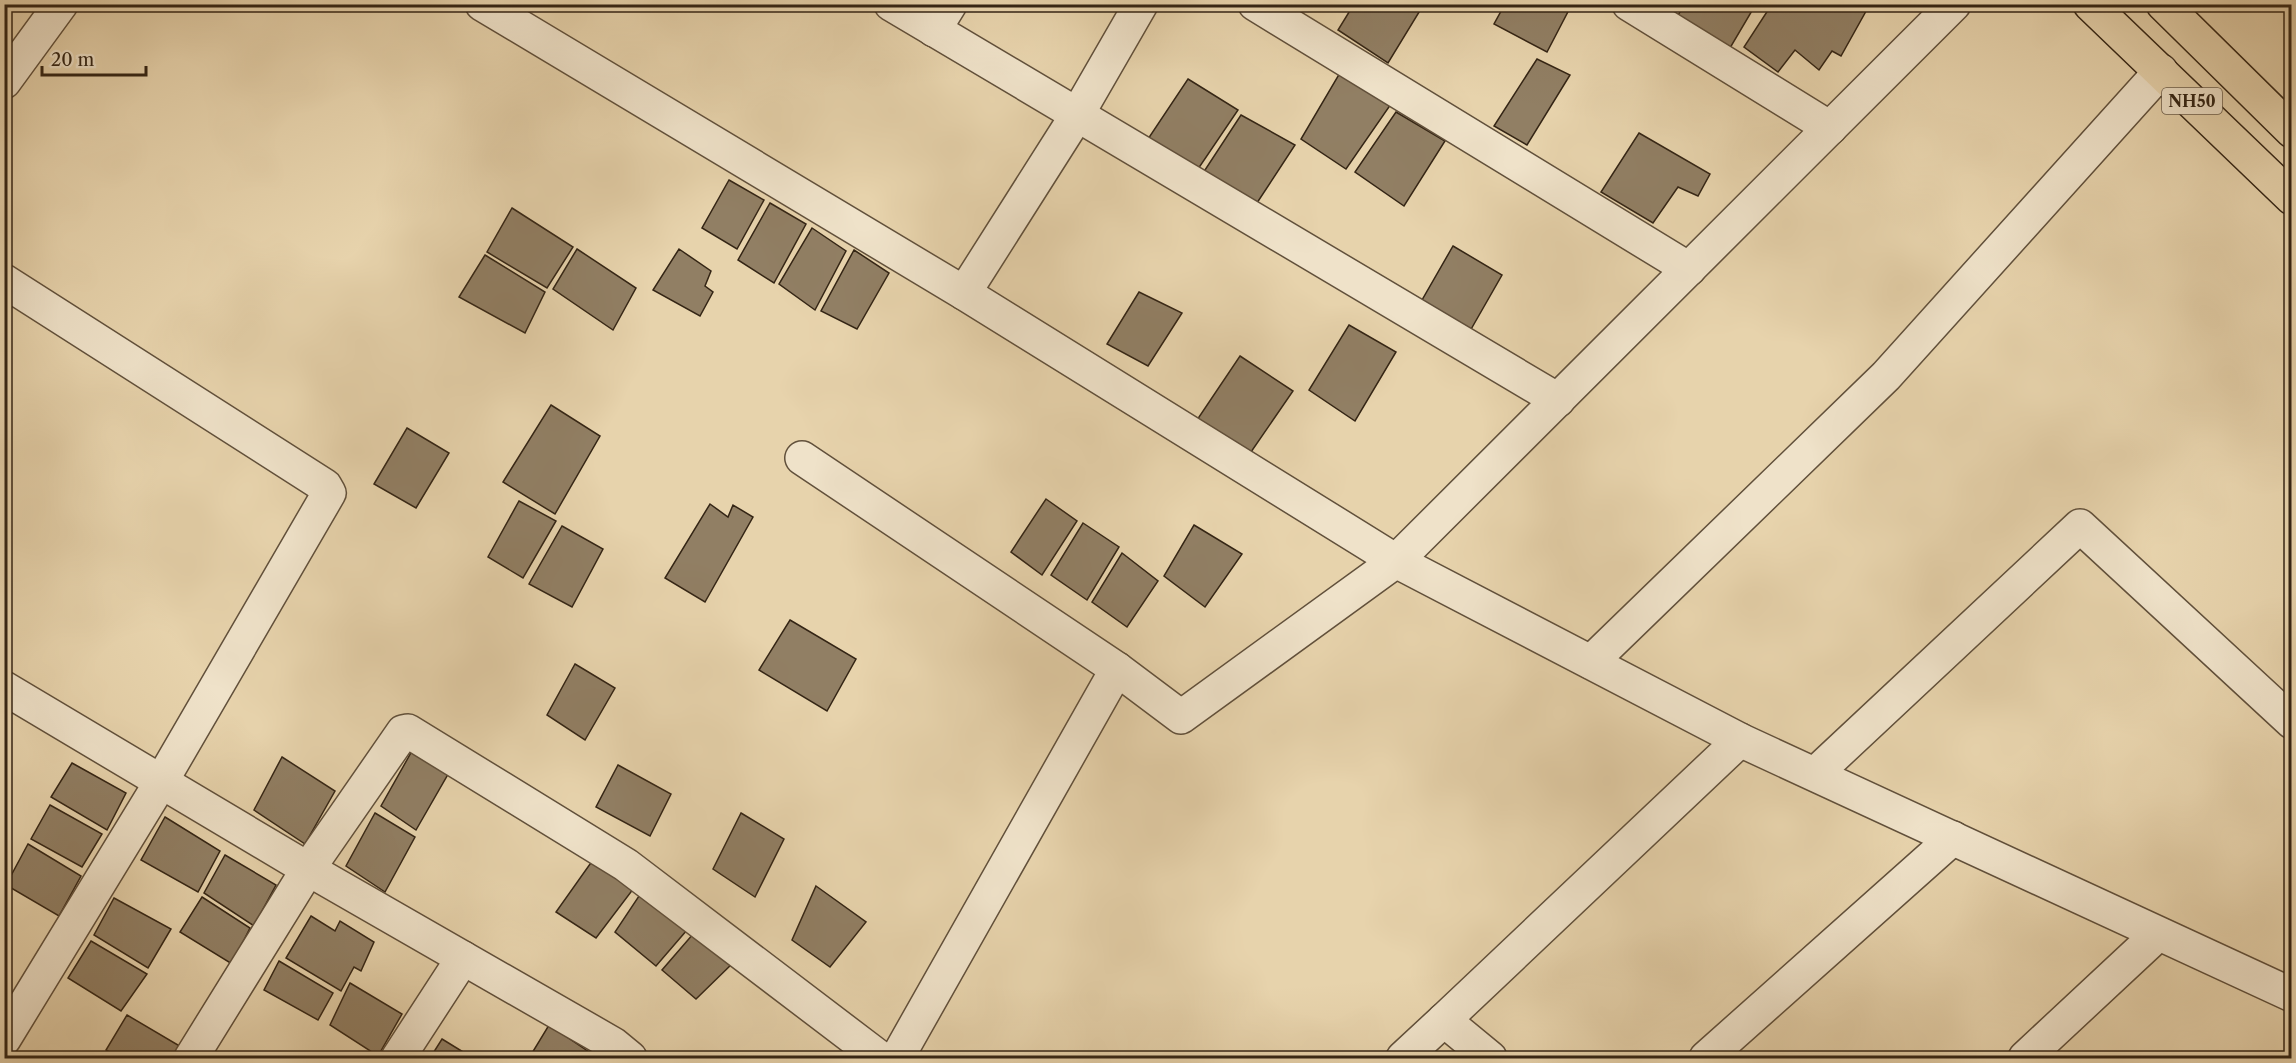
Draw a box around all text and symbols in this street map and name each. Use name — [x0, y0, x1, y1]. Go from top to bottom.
scale bar — [42, 39, 146, 77]
text: 20 m — [51, 49, 95, 71]
road number: NH50 — [2162, 88, 2222, 114]

